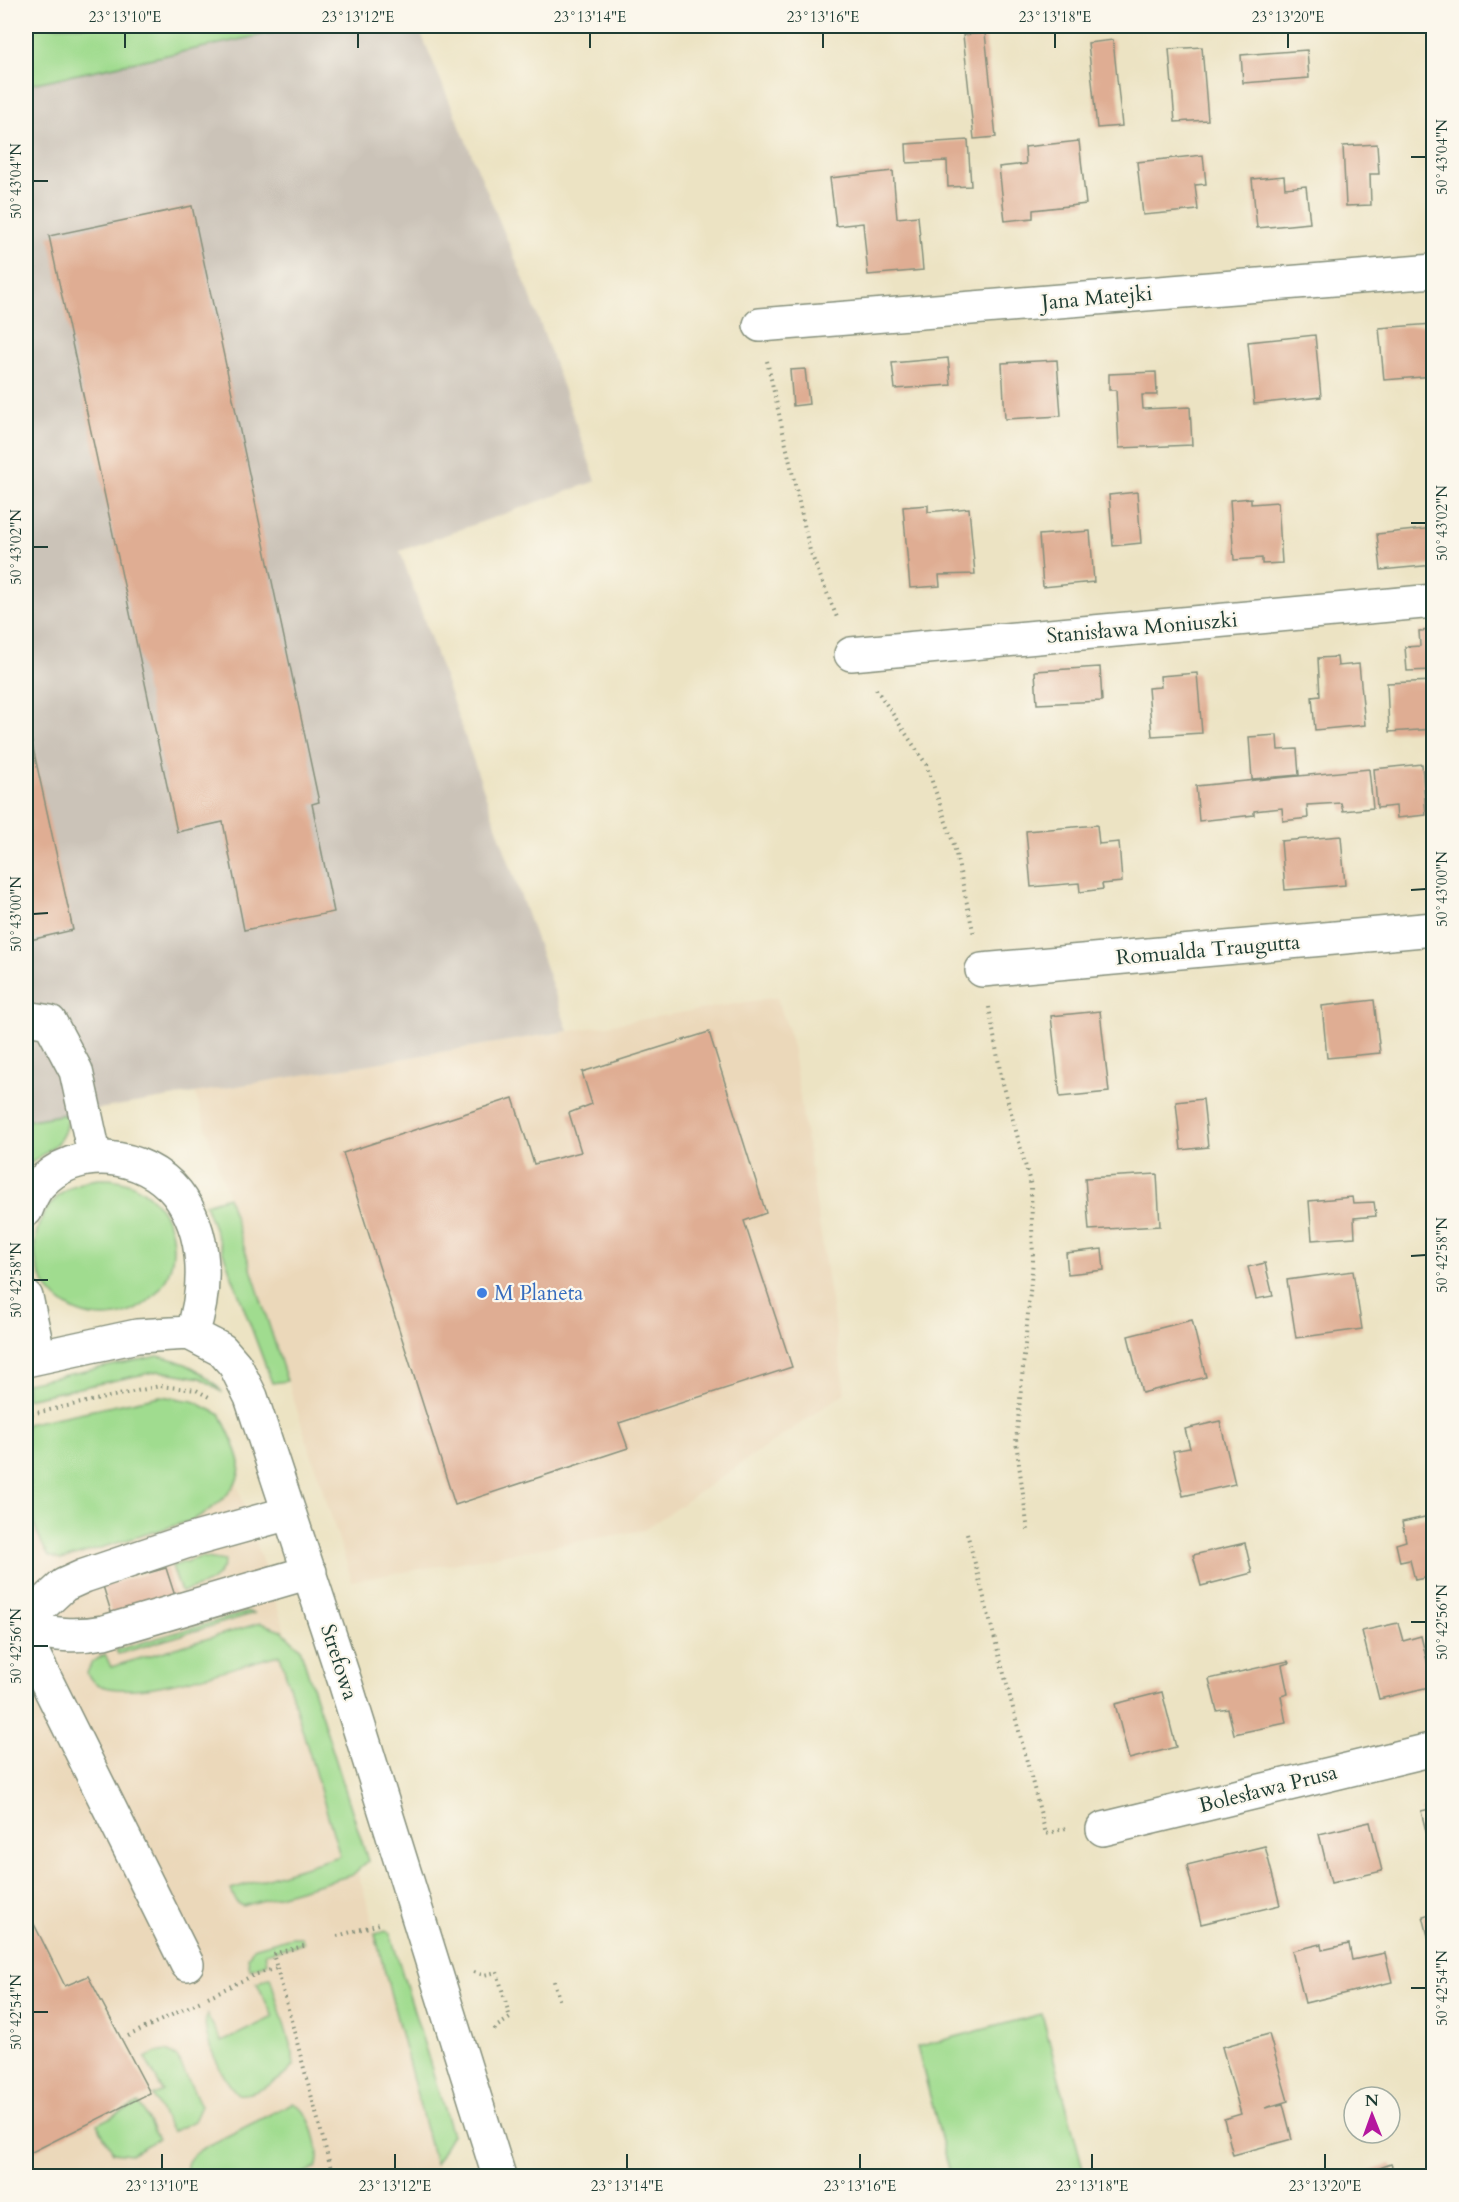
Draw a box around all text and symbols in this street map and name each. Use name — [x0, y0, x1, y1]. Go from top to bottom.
text: 23°13'10"E — [89, 7, 161, 27]
text: 23°13'12"E — [322, 7, 394, 27]
text: 23°13'14"E — [554, 7, 626, 27]
text: 23°13'16"E — [787, 7, 859, 27]
text: 23°13'18"E — [1019, 7, 1091, 27]
text: 23°13'20"E — [1252, 7, 1324, 27]
text: 50°43'04"N — [1432, 119, 1452, 195]
text: 50°43'04"N — [6, 143, 26, 219]
street label: Jana Matejki — [1037, 279, 1154, 318]
text: 50°43'02"N — [1432, 485, 1452, 561]
text: 50°43'02"N — [6, 509, 26, 585]
street label: Stanisława Moniuszki — [1045, 605, 1239, 651]
text: 50°43'00"N — [1432, 851, 1452, 927]
text: 50°43'00"N — [6, 876, 26, 952]
street label: Romualda Traugutta — [1115, 928, 1301, 972]
text: 50°42'58"N — [1432, 1217, 1452, 1293]
text: 50°42'58"N — [6, 1242, 26, 1318]
place label: M Planeta — [494, 1279, 583, 1308]
marker: M Planeta — [475, 1286, 489, 1300]
text: 50°42'56"N — [1432, 1584, 1452, 1660]
text: 50°42'56"N — [6, 1608, 26, 1684]
street label: Strefowa — [313, 1620, 365, 1704]
street label: Bolesława Prusa — [1196, 1758, 1340, 1820]
text: 50°42'54"N — [1432, 1950, 1452, 2026]
text: 50°42'54"N — [6, 1974, 26, 2050]
north arrow — [1342, 2085, 1402, 2145]
text: N — [1365, 2090, 1379, 2112]
text: 23°13'10"E — [126, 2176, 198, 2196]
text: 23°13'12"E — [359, 2176, 431, 2196]
text: 23°13'14"E — [591, 2176, 663, 2196]
text: 23°13'16"E — [824, 2176, 896, 2196]
text: 23°13'18"E — [1056, 2176, 1128, 2196]
text: 23°13'20"E — [1289, 2176, 1361, 2196]

